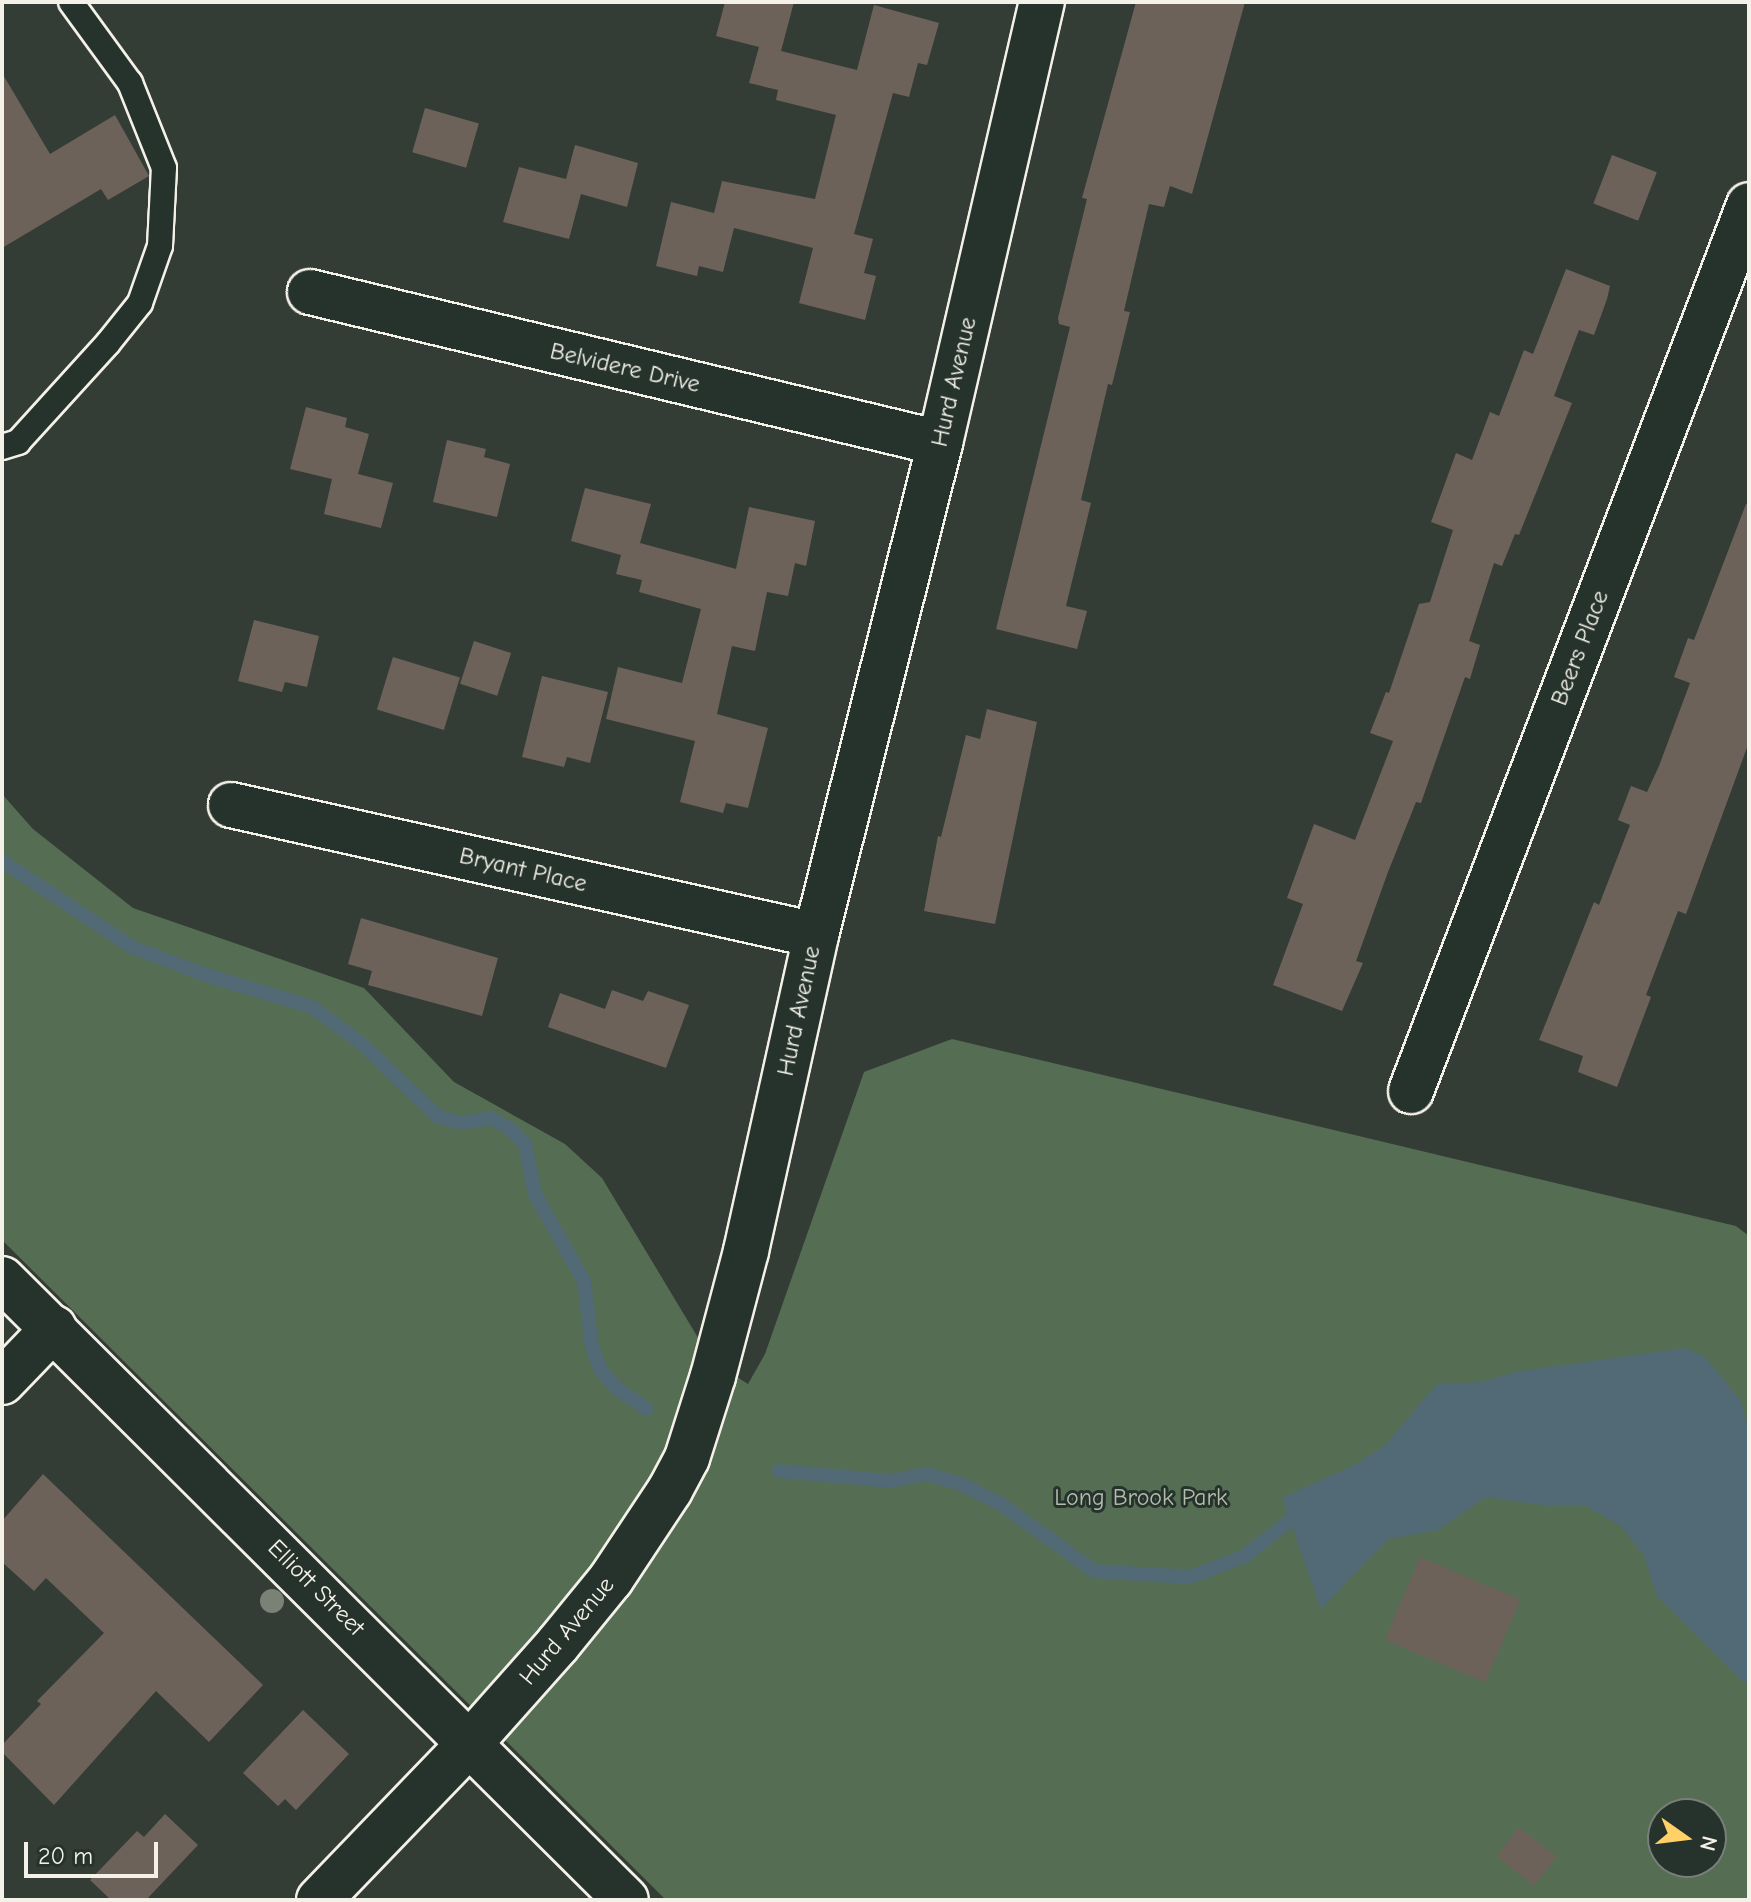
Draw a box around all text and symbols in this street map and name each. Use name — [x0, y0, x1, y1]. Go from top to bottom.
street label: Hurd Avenue — [925, 314, 983, 450]
street label: Belvidere Drive — [547, 337, 703, 399]
street label: Beers Place — [1545, 586, 1615, 710]
street label: Bryant Place — [456, 841, 590, 899]
street label: Hurd Avenue — [771, 943, 827, 1079]
park label: Long Brook Park — [1054, 1484, 1228, 1512]
street label: Elliott Street — [262, 1534, 370, 1642]
street label: Hurd Avenue — [513, 1571, 621, 1691]
north arrow — [1647, 1798, 1727, 1878]
scale bar — [28, 1826, 162, 1876]
text: N — [1694, 1833, 1723, 1853]
text: 20 m — [38, 1842, 93, 1870]

